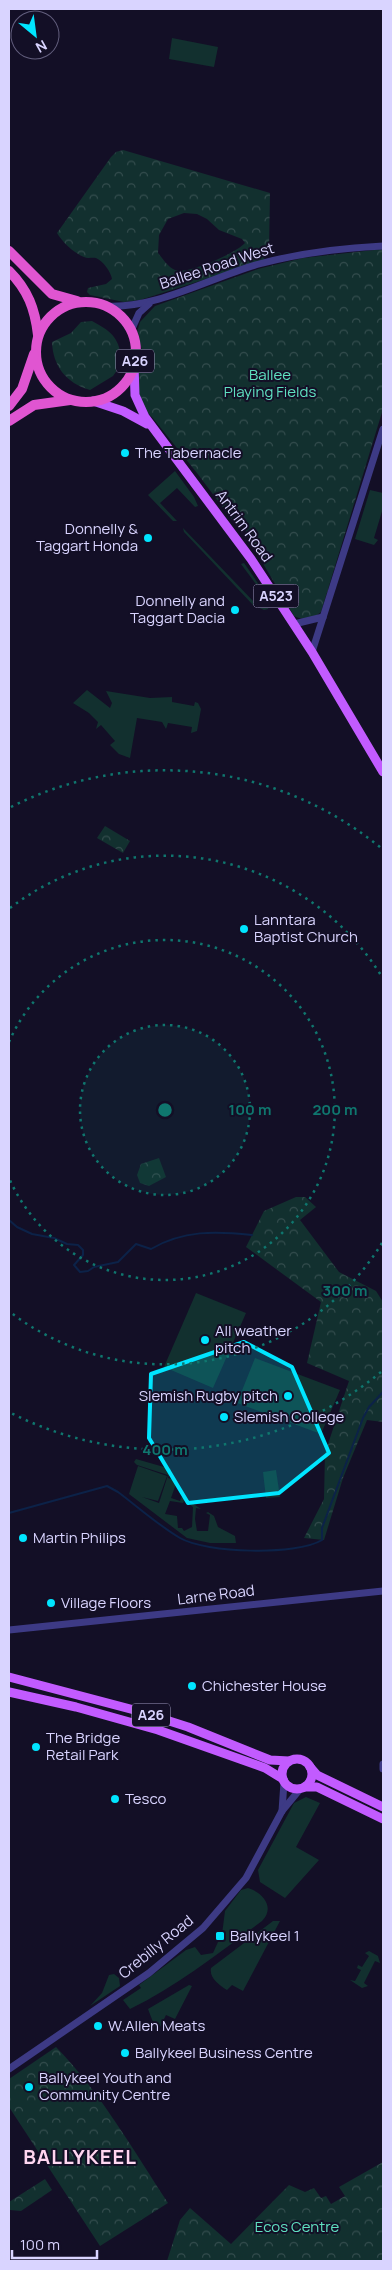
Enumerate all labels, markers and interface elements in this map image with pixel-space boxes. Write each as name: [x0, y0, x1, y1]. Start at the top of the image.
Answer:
north arrow: [10, 10, 60, 60]
text: N: [33, 36, 51, 58]
street label: Ballee Road West: [157, 237, 277, 294]
road number: A26: [116, 350, 154, 372]
park label: Ballee Playing Fields: [224, 364, 316, 402]
place label: The Tabernacle: [135, 442, 242, 463]
marker: The Tabernacle: [119, 447, 131, 459]
street label: Antrim Road: [211, 485, 278, 566]
place label: Donnelly & Taggart Honda: [36, 518, 138, 556]
marker: Donnelly & Taggart Honda: [142, 532, 154, 544]
road number: A523: [254, 584, 298, 608]
place label: Donnelly and Taggart Dacia: [130, 590, 225, 628]
marker: Donnelly and Taggart Dacia: [229, 604, 241, 616]
place label: Lanntara Baptist Church: [254, 909, 358, 947]
marker: Lanntara Baptist Church: [238, 923, 250, 935]
text: 100 m: [229, 1099, 271, 1120]
text: 200 m: [312, 1099, 358, 1120]
centre of rings: [156, 1101, 174, 1119]
text: 300 m: [323, 1280, 367, 1301]
place label: All weather pitch: [215, 1320, 292, 1358]
marker: All weather pitch: [199, 1334, 211, 1346]
place label: Slemish Rugby pitch: [139, 1385, 278, 1406]
marker: Slemish Rugby pitch: [282, 1390, 294, 1402]
place label: Slemish College: [234, 1406, 345, 1427]
marker: Slemish College: [218, 1411, 230, 1423]
text: 400 m: [142, 1439, 188, 1460]
place label: Martin Philips: [33, 1527, 126, 1548]
marker: Martin Philips: [17, 1532, 29, 1544]
street label: Larne Road: [176, 1579, 256, 1610]
place label: Village Floors: [61, 1592, 151, 1613]
marker: Village Floors: [45, 1597, 57, 1609]
place label: Chichester House: [202, 1675, 327, 1696]
marker: Chichester House: [186, 1680, 198, 1692]
road number: A26: [132, 1704, 170, 1726]
place label: The Bridge Retail Park: [46, 1727, 120, 1765]
marker: The Bridge Retail Park: [30, 1741, 42, 1753]
place label: Tesco: [125, 1788, 166, 1809]
marker: Tesco: [109, 1793, 121, 1805]
street label: Crebilly Road: [114, 1910, 198, 1983]
place label: Ballykeel 1: [230, 1925, 300, 1946]
marker: Ballykeel 1: [214, 1930, 226, 1942]
place label: W.Allen Meats: [108, 2015, 205, 2036]
marker: W.Allen Meats: [92, 2020, 104, 2032]
place label: Ballykeel Business Centre: [135, 2042, 313, 2063]
marker: Ballykeel Business Centre: [119, 2047, 131, 2059]
place label: Ballykeel Youth and Community Centre: [39, 2067, 172, 2105]
marker: Ballykeel Youth and Community Centre: [23, 2081, 35, 2093]
district label: BALLYKEEL: [23, 2143, 137, 2170]
park label: Ecos Centre: [255, 2216, 339, 2237]
scale bar: [12, 2228, 98, 2260]
text: 100 m: [20, 2234, 60, 2255]

